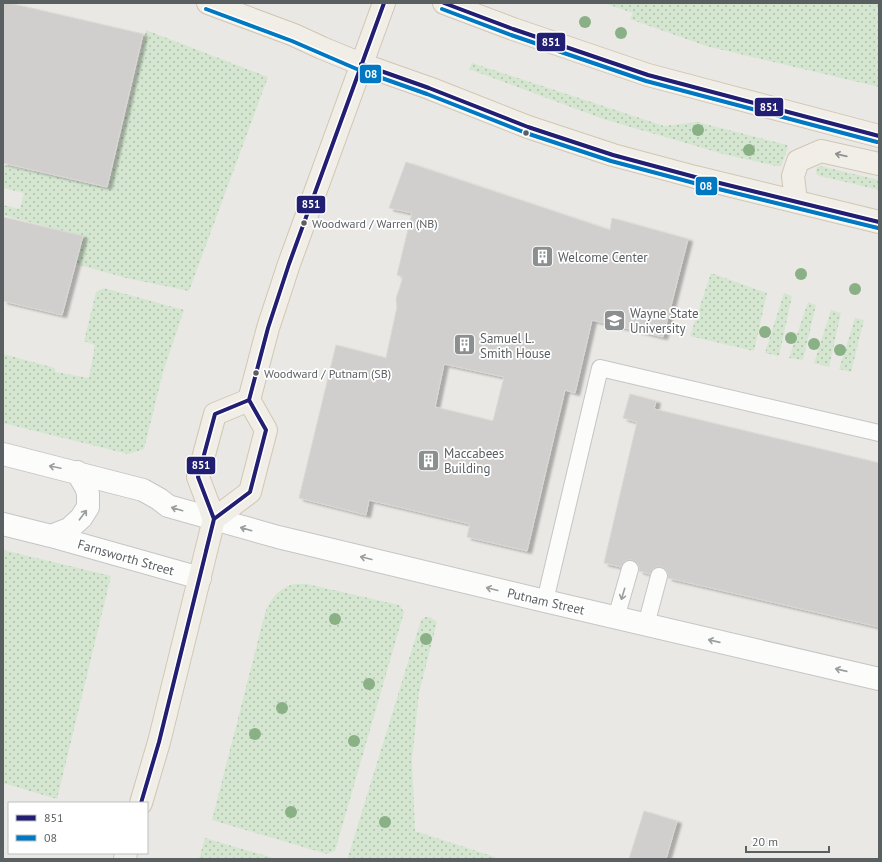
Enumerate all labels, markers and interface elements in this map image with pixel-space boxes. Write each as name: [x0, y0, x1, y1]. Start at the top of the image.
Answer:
line badge: 851: [536, 32, 566, 52]
text: 851: [542, 35, 560, 49]
line badge: 08: [359, 64, 382, 84]
text: 08: [365, 67, 377, 81]
line badge: 851: [754, 97, 784, 117]
text: 851: [760, 100, 778, 114]
unlabelled marker: [521, 128, 531, 138]
one-way arrow: [835, 151, 848, 159]
line badge: 08: [695, 176, 718, 196]
text: 08: [700, 179, 712, 193]
line badge: 851: [296, 195, 326, 214]
text: 851: [302, 197, 320, 211]
place label: Woodward / Warren (NB): [312, 216, 438, 231]
marker: Woodward / Warren (NB): [299, 218, 309, 228]
building icon: Welcome Center: [529, 244, 555, 270]
place label: Welcome Center: [558, 249, 648, 266]
place label: Wayne State University: [630, 305, 699, 337]
school or university icon: Wayne State University: [602, 307, 628, 333]
place label: Samuel L. Smith House: [480, 330, 551, 362]
building icon: Samuel L. Smith House: [452, 332, 478, 358]
place label: Woodward / Putnam (SB): [264, 366, 391, 381]
marker: Woodward / Putnam (SB): [251, 368, 261, 378]
place label: Maccabees Building: [444, 445, 504, 477]
building icon: Maccabees Building: [415, 447, 441, 473]
line badge: 851: [186, 456, 216, 475]
text: 851: [192, 458, 210, 472]
one-way arrow: [49, 463, 62, 471]
one-way arrow: [170, 505, 183, 512]
one-way arrow: [79, 509, 87, 520]
one-way arrow: [240, 525, 253, 532]
street label: Farnsworth Street: [76, 536, 177, 580]
one-way arrow: [360, 554, 373, 561]
one-way arrow: [486, 584, 499, 592]
street label: Putnam Street: [505, 584, 587, 619]
one-way arrow: [619, 587, 626, 600]
one-way arrow: [708, 636, 721, 644]
one-way arrow: [835, 666, 848, 673]
legend: [8, 802, 148, 854]
text: 851: [44, 810, 64, 825]
scale bar: [746, 828, 829, 854]
text: 08: [44, 830, 57, 845]
text: 20 m: [752, 834, 778, 849]

